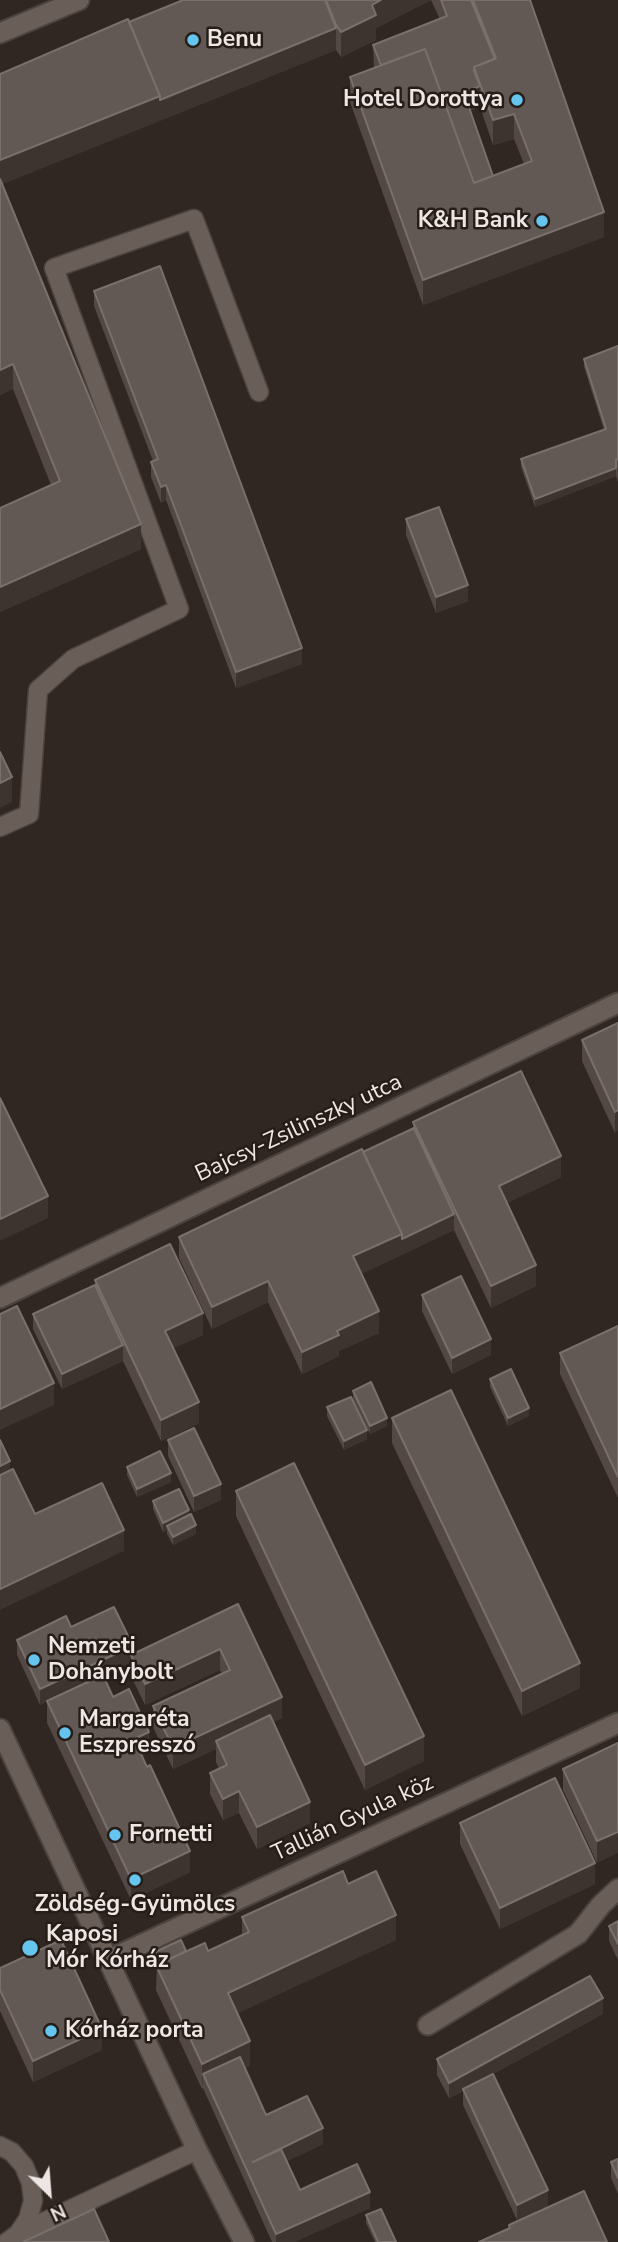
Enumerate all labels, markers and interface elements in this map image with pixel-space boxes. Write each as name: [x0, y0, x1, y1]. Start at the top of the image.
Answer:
place label: Benu: [207, 26, 262, 54]
marker: Benu: [185, 32, 201, 48]
place label: Hotel Dorottya: [343, 86, 503, 114]
marker: Hotel Dorottya: [509, 92, 525, 108]
place label: K&H Bank: [418, 207, 528, 235]
marker: K&H Bank: [534, 213, 550, 229]
street label: Bajcsy-Zsilinszky utca: [191, 1069, 407, 1189]
place label: Nemzeti Dohánybolt: [48, 1633, 173, 1687]
marker: Nemzeti Dohánybolt: [26, 1652, 42, 1668]
place label: Margaréta Eszpresszó: [79, 1706, 196, 1760]
marker: Margaréta Eszpresszó: [57, 1725, 73, 1741]
street label: Tallián Gyula köz: [268, 1769, 438, 1869]
place label: Fornetti: [129, 1821, 213, 1849]
marker: Fornetti: [107, 1827, 123, 1843]
marker: Zöldség-Gyümölcs: [127, 1872, 143, 1888]
place label: Zöldség-Gyümölcs: [35, 1891, 235, 1919]
place label: Kaposi Mór Kórház: [46, 1921, 169, 1975]
marker: Kaposi Mór Kórház: [20, 1938, 40, 1958]
place label: Kórház porta: [65, 2017, 204, 2045]
marker: Kórház porta: [43, 2023, 59, 2039]
north arrow: [14, 2158, 84, 2228]
text: N: [46, 2197, 70, 2227]

